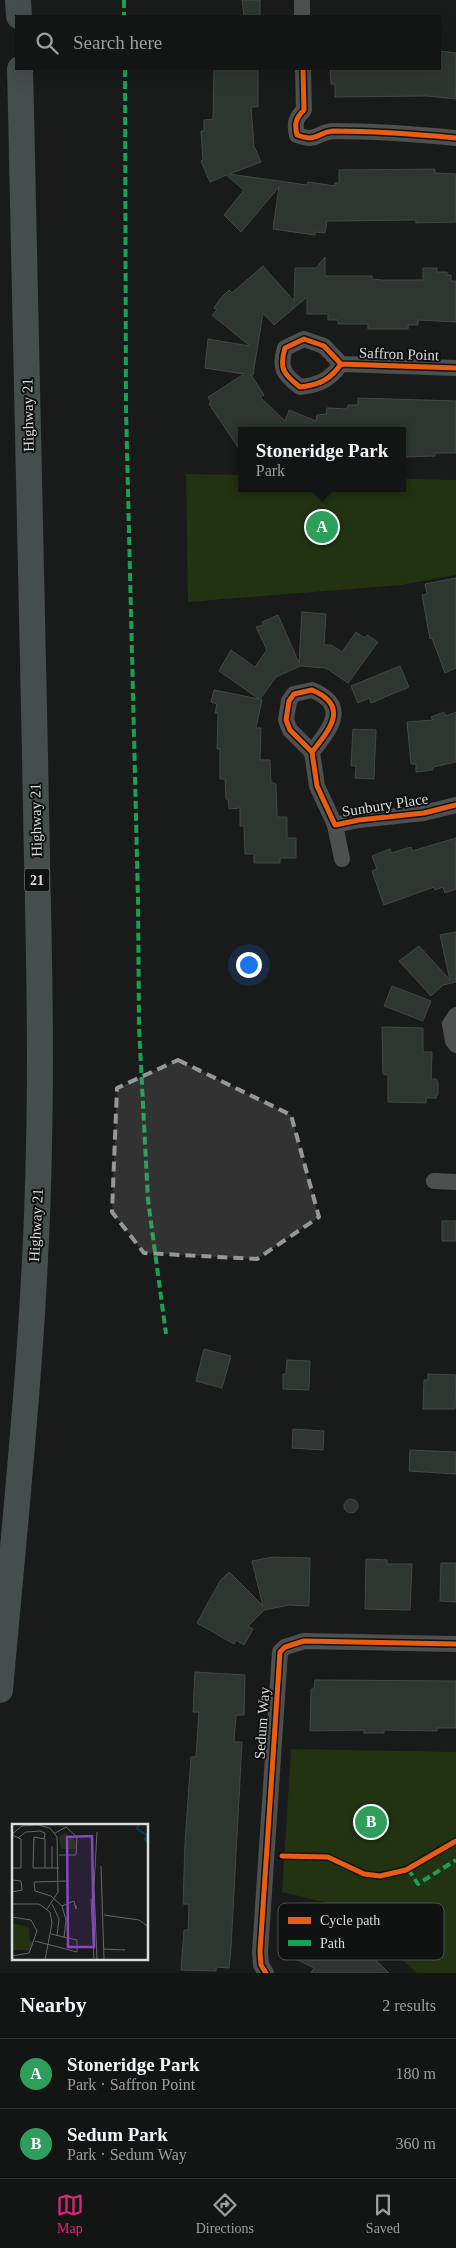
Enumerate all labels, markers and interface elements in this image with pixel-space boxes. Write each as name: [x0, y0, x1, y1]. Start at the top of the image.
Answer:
search box: [15, 15, 441, 70]
icon: search: [33, 29, 61, 57]
text: Search here: [73, 32, 162, 53]
street label: Saffron Point: [359, 345, 440, 363]
street label: Highway 21: [19, 378, 37, 452]
popup: [238, 427, 406, 492]
text: Stoneridge Park: [256, 440, 388, 461]
text: Park: [256, 462, 285, 479]
pin: A: [306, 508, 338, 546]
street label: Highway 21: [27, 783, 45, 857]
street label: Sunbury Place: [341, 790, 430, 820]
road number: 21: [24, 868, 50, 892]
your location: [236, 952, 262, 978]
street label: Highway 21: [26, 1188, 46, 1262]
street label: Sedum Way: [251, 1686, 273, 1760]
pin: B: [355, 1803, 387, 1841]
inset map: [12, 1824, 149, 1960]
legend: [278, 1903, 444, 1960]
text: Cycle path: [320, 1913, 380, 1928]
text: Path: [320, 1936, 345, 1951]
text: Nearby: [20, 1993, 87, 2017]
text: 2 results: [382, 1997, 436, 2014]
text: Stoneridge Park: [67, 2054, 199, 2075]
text: A: [30, 2065, 42, 2082]
text: 180 m: [396, 2065, 436, 2082]
text: Park · Saffron Point: [67, 2076, 195, 2093]
text: Sedum Park: [67, 2124, 168, 2145]
text: B: [31, 2135, 41, 2152]
text: 360 m: [396, 2135, 436, 2152]
text: Park · Sedum Way: [67, 2146, 187, 2163]
tab: Map: [56, 2191, 84, 2237]
tab: Directions: [196, 2191, 254, 2237]
tab: Saved: [366, 2191, 400, 2237]

